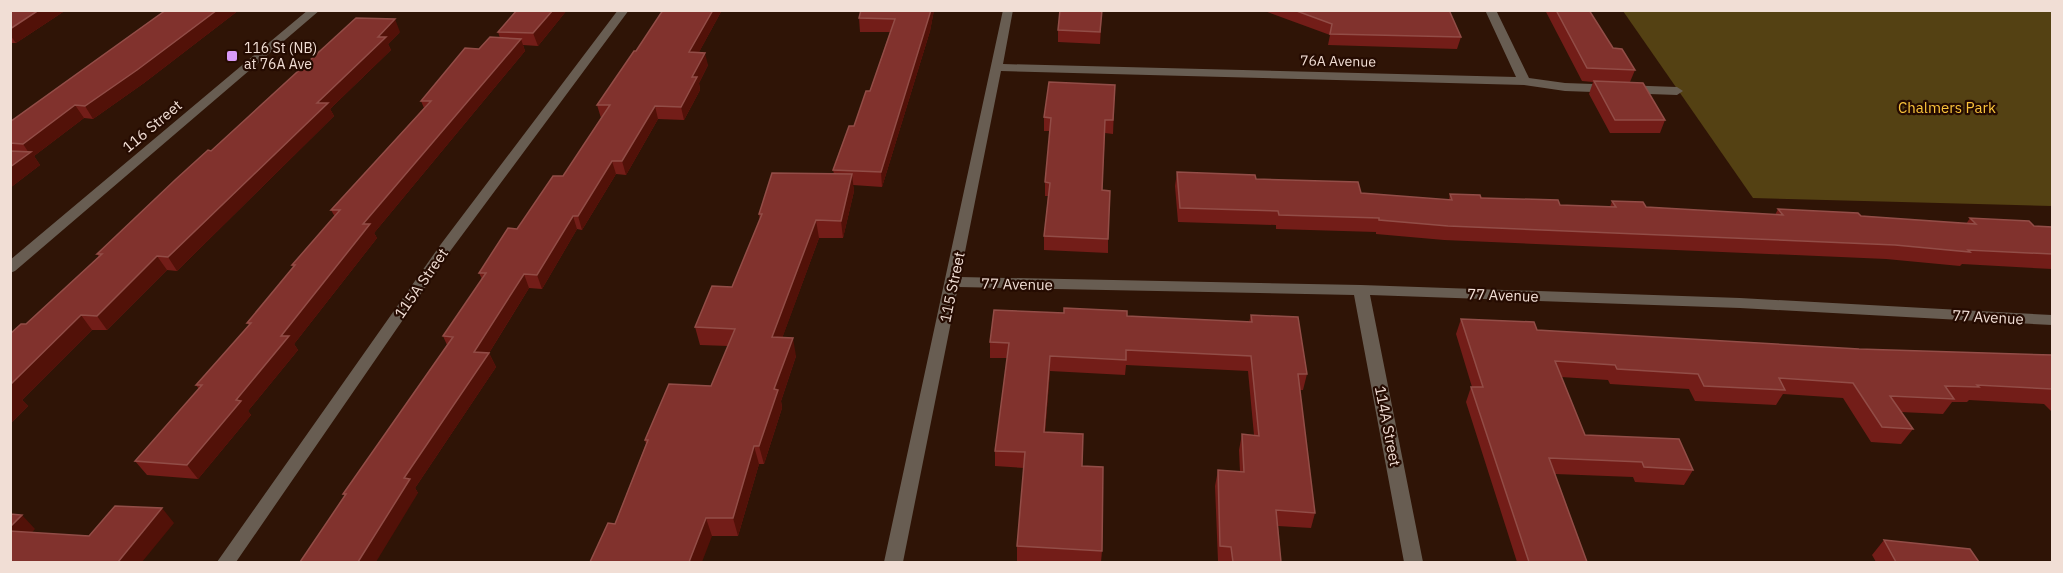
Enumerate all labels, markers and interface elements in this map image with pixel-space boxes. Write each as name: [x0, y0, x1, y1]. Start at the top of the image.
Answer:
place label: 116 St (NB) at 76A Ave: [244, 39, 317, 73]
marker: 116 St (NB) at 76A Ave: [225, 49, 239, 63]
street label: 76A Avenue: [1300, 51, 1376, 71]
street label: 116 Street: [118, 96, 186, 156]
park label: Chalmers Park: [1898, 98, 1996, 117]
street label: 115A Street: [390, 244, 452, 322]
street label: 115 Street: [935, 250, 969, 324]
street label: 77 Avenue: [981, 274, 1053, 294]
street label: 77 Avenue: [1467, 284, 1539, 306]
street label: 77 Avenue: [1952, 306, 2024, 328]
street label: 114A Street: [1371, 384, 1405, 468]

